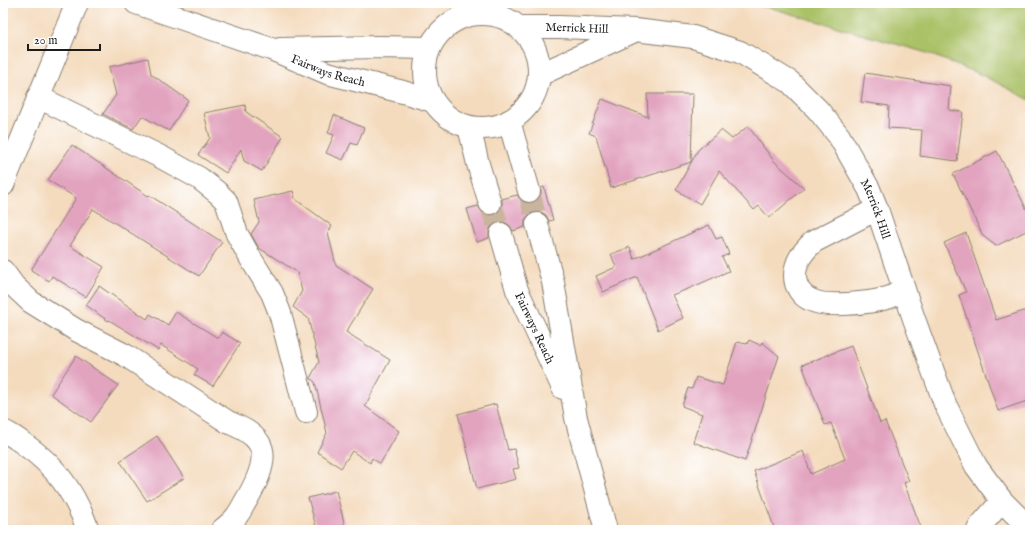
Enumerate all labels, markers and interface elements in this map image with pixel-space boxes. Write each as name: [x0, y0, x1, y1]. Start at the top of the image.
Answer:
street label: Merrick Hill: [545, 19, 609, 36]
scale bar: [28, 26, 100, 52]
text: 20 m: [34, 33, 57, 48]
street label: Fairways Reach: [289, 51, 367, 90]
street label: Merrick Hill: [857, 176, 894, 241]
street label: Fairways Reach: [512, 290, 558, 367]

